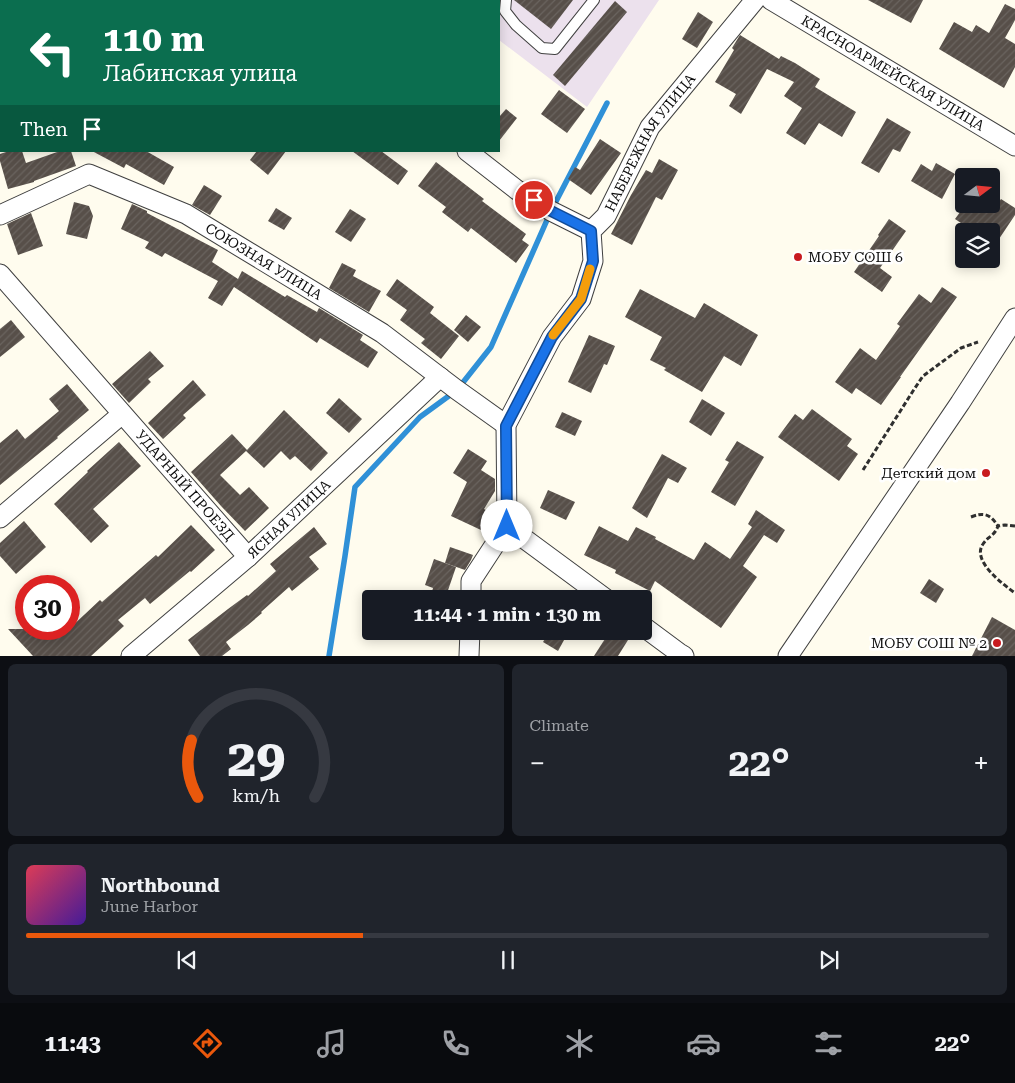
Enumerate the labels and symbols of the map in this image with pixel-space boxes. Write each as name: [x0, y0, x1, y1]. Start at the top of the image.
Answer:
street label: КРАСНОАРМЕЙСКАЯ УЛИЦА: [798, 12, 987, 134]
street label: НАБЕРЕЖНАЯ УЛИЦА: [602, 70, 699, 214]
north arrow: [955, 168, 1000, 212]
pin: [513, 179, 555, 221]
street label: СОЮЗНАЯ УЛИЦА: [203, 220, 325, 303]
place label: МОБУ СОШ 6: [808, 249, 903, 265]
marker: МОБУ СОШ 6: [792, 251, 804, 263]
street label: УДАРНЫЙ ПРОЕЗД: [133, 427, 238, 544]
place label: Детский дом: [882, 465, 976, 481]
marker: Детский дом: [980, 467, 992, 479]
street label: ЯСНАЯ УЛИЦА: [244, 476, 334, 562]
position arrow: [480, 499, 532, 551]
speed limit sign: 30: [15, 575, 80, 640]
place label: МОБУ СОШ № 2: [871, 635, 987, 651]
marker: МОБУ СОШ № 2: [991, 637, 1003, 649]

